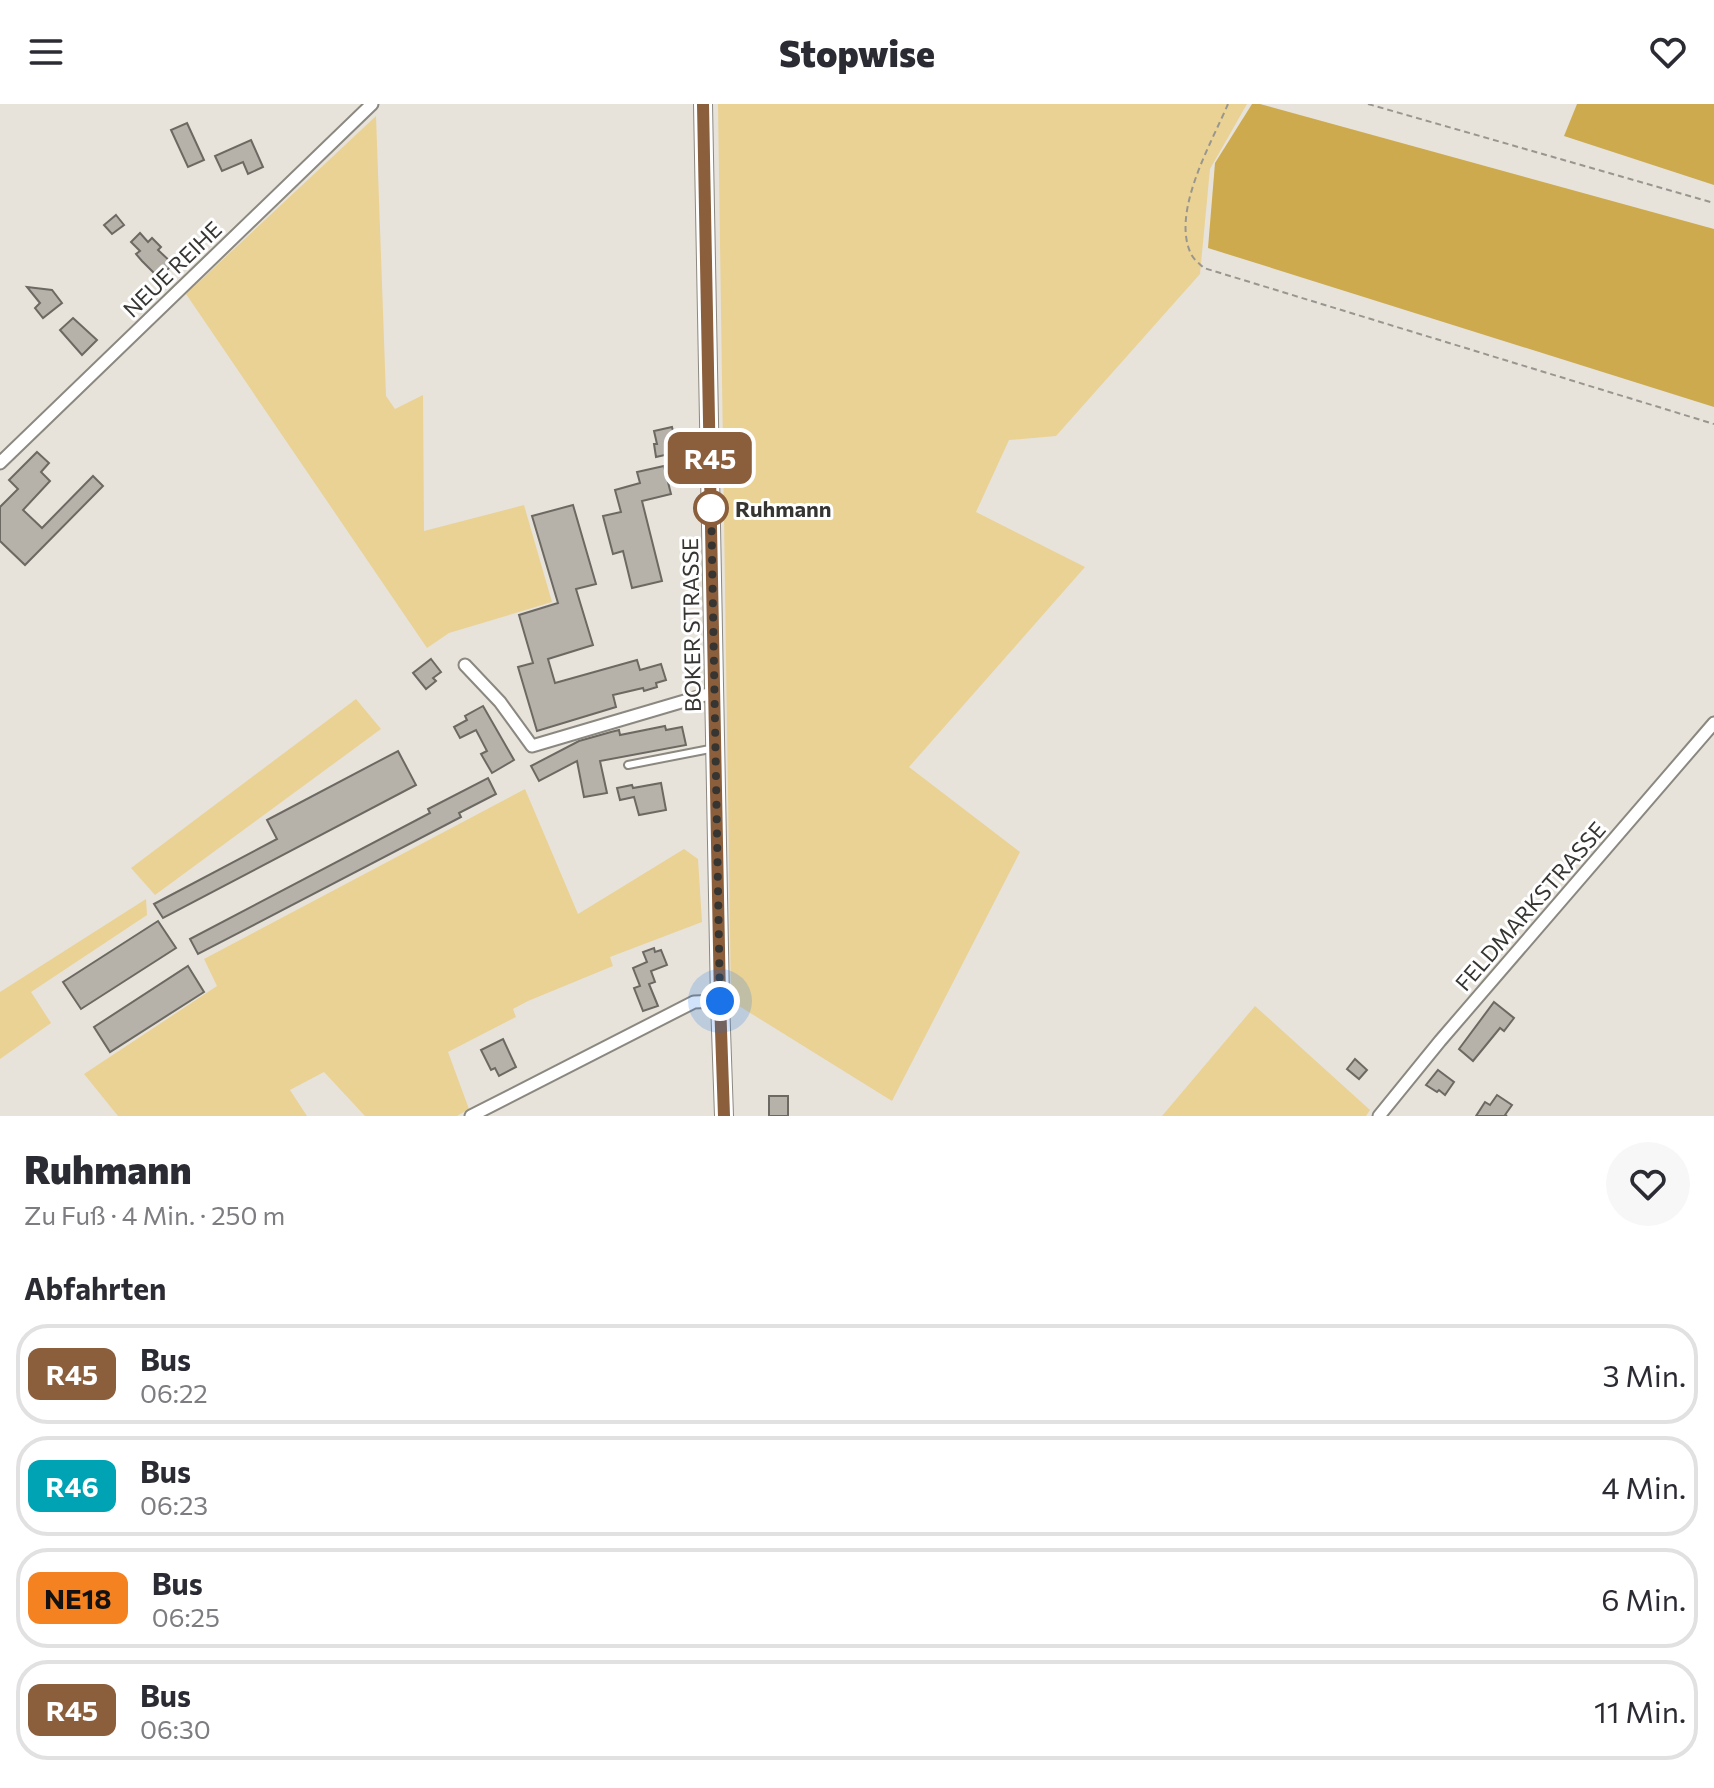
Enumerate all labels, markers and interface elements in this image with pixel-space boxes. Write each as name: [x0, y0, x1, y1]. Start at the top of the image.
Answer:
icon: menu: [24, 30, 68, 74]
text: Stopwise: [779, 30, 935, 74]
icon: heart: [1646, 30, 1690, 74]
street label: NEUE REIHE: [117, 215, 227, 323]
line badge: R45: [664, 432, 756, 484]
text: R45: [684, 441, 736, 475]
marker: Ruhmann: [694, 491, 728, 525]
place label: Ruhmann: [735, 495, 831, 522]
street label: BOKER STRASSE: [676, 538, 706, 712]
street label: FELDMARKSTRASSE: [1449, 816, 1611, 996]
your location: [700, 981, 740, 1021]
button: heart: [1606, 1142, 1690, 1226]
text: Ruhmann: [24, 1145, 191, 1192]
text: Zu Fuß · 4 Min. · 250 m: [24, 1199, 285, 1230]
text: Abfahrten: [24, 1269, 166, 1306]
text: Bus: [140, 1340, 191, 1377]
text: 3 Min.: [1602, 1356, 1686, 1393]
text: R45: [46, 1357, 98, 1391]
text: 06:22: [140, 1377, 208, 1408]
text: Bus: [140, 1452, 191, 1489]
text: 4 Min.: [1602, 1468, 1686, 1505]
text: R46: [45, 1469, 99, 1503]
text: 06:23: [140, 1489, 208, 1520]
text: Bus: [152, 1564, 203, 1601]
text: 6 Min.: [1601, 1580, 1686, 1617]
text: NE18: [44, 1581, 112, 1615]
text: 06:25: [152, 1601, 220, 1632]
text: Bus: [140, 1676, 191, 1713]
text: 11 Min.: [1594, 1692, 1686, 1729]
text: R45: [46, 1693, 98, 1727]
text: 06:30: [140, 1713, 211, 1744]

